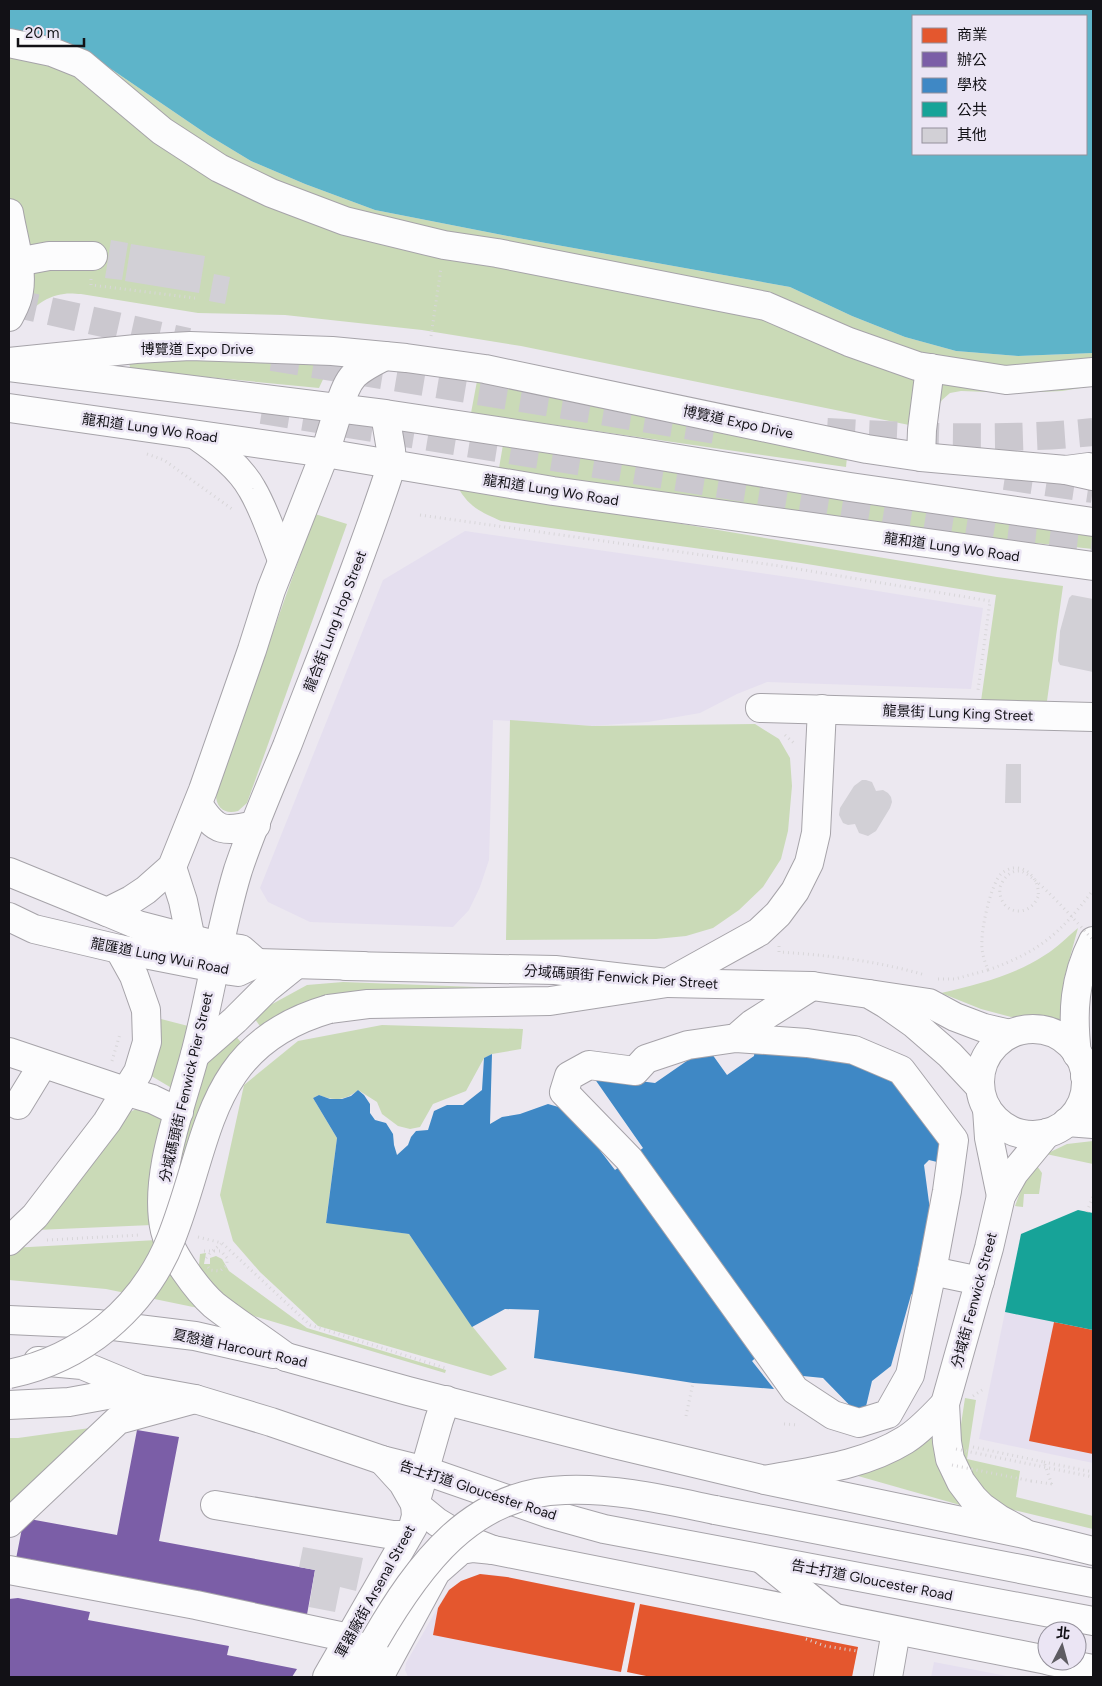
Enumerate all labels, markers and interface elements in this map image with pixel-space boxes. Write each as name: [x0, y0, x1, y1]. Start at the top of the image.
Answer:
scale bar: [18, 15, 84, 47]
legend: [912, 15, 1087, 155]
text: 20 m: [25, 24, 59, 42]
text: 商業: [957, 26, 987, 44]
text: 辦公: [957, 51, 987, 69]
text: 學校: [957, 76, 987, 94]
text: 公共: [957, 101, 987, 119]
text: 其他: [957, 126, 987, 144]
street label: 博覽道 Expo Drive: [141, 341, 254, 358]
street label: 博覽道 Expo Drive: [681, 402, 795, 443]
street label: 龍和道 Lung Wo Road: [81, 411, 219, 446]
street label: 龍和道 Lung Wo Road: [482, 471, 620, 510]
street label: 龍和道 Lung Wo Road: [883, 530, 1021, 565]
street label: 龍合街 Lung Hop Street: [301, 548, 370, 694]
street label: 龍景街 Lung King Street: [882, 702, 1033, 725]
street label: 龍匯道 Lung Wui Road: [89, 935, 230, 978]
street label: 分域碼頭街 Fenwick Pier Street: [523, 962, 719, 993]
street label: 分域碼頭街 Fenwick Pier Street: [156, 990, 217, 1184]
street label: 分域街 Fenwick Street: [948, 1231, 1001, 1370]
street label: 夏慤道 Harcourt Road: [171, 1326, 309, 1371]
street label: 告士打道 Gloucester Road: [397, 1457, 559, 1524]
street label: 軍器廠街 Arsenal Street: [332, 1522, 419, 1660]
street label: 告士打道 Gloucester Road: [790, 1556, 954, 1604]
north arrow: [1037, 1621, 1087, 1671]
text: 北: [1055, 1624, 1071, 1643]

